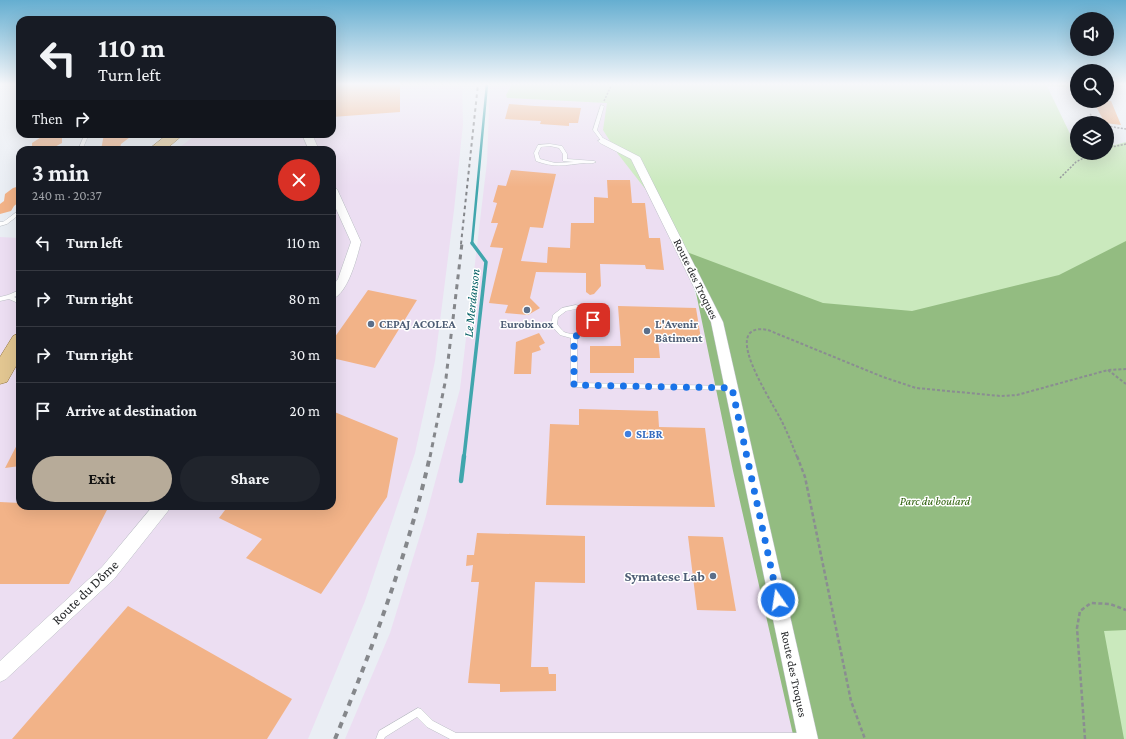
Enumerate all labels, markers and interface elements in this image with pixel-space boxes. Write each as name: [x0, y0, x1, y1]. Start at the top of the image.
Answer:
map controls: [1070, 12, 1114, 160]
button: sound: [1070, 12, 1114, 56]
icon: left: [32, 32, 84, 84]
text: 110 m: [98, 32, 165, 63]
button: search: [1070, 64, 1114, 108]
text: Turn left: [98, 65, 161, 85]
icon: right: [71, 108, 93, 130]
text: Then: [32, 111, 63, 127]
button: layers: [1070, 116, 1114, 160]
text: 3 min: [32, 159, 89, 186]
button: close: [278, 159, 320, 201]
text: 240 m · 20:37: [32, 188, 102, 203]
icon: left: [32, 232, 54, 254]
text: Turn left: [66, 235, 122, 251]
text: 110 m: [287, 235, 320, 251]
street label: Route des Troques: [670, 236, 722, 322]
water label: Le Merdanson: [460, 268, 483, 338]
icon: right: [32, 288, 54, 310]
text: Turn right: [66, 291, 133, 307]
text: 80 m: [289, 291, 320, 307]
pin: [576, 303, 610, 337]
marker: Eurobinox: [522, 305, 532, 315]
icon: arrive: [582, 309, 604, 331]
place label: CEPAJ ACOLEA: [379, 317, 456, 331]
place label: Eurobinox: [500, 317, 555, 331]
place label: L'Avenir Bâtiment: [655, 317, 703, 345]
marker: CEPAJ ACOLEA: [366, 319, 376, 329]
marker: L'Avenir Bâtiment: [642, 326, 652, 336]
icon: right: [32, 344, 54, 366]
text: Turn right: [66, 347, 133, 363]
text: 30 m: [290, 347, 320, 363]
icon: arrive: [32, 400, 54, 422]
text: Arrive at destination: [66, 403, 197, 419]
text: 20 m: [290, 403, 320, 419]
place label: SLBR: [636, 427, 664, 441]
marker: SLBR: [623, 429, 633, 439]
button: Exit: [32, 456, 172, 502]
button: Share: [180, 456, 320, 502]
park label: Parc du boulard: [900, 494, 971, 508]
street label: Route du Dôme: [48, 556, 122, 628]
place label: Symatese Lab: [624, 568, 705, 584]
marker: Symatese Lab: [708, 571, 718, 581]
position arrow: [757, 579, 799, 621]
street label: Route des Troques: [778, 630, 810, 719]

